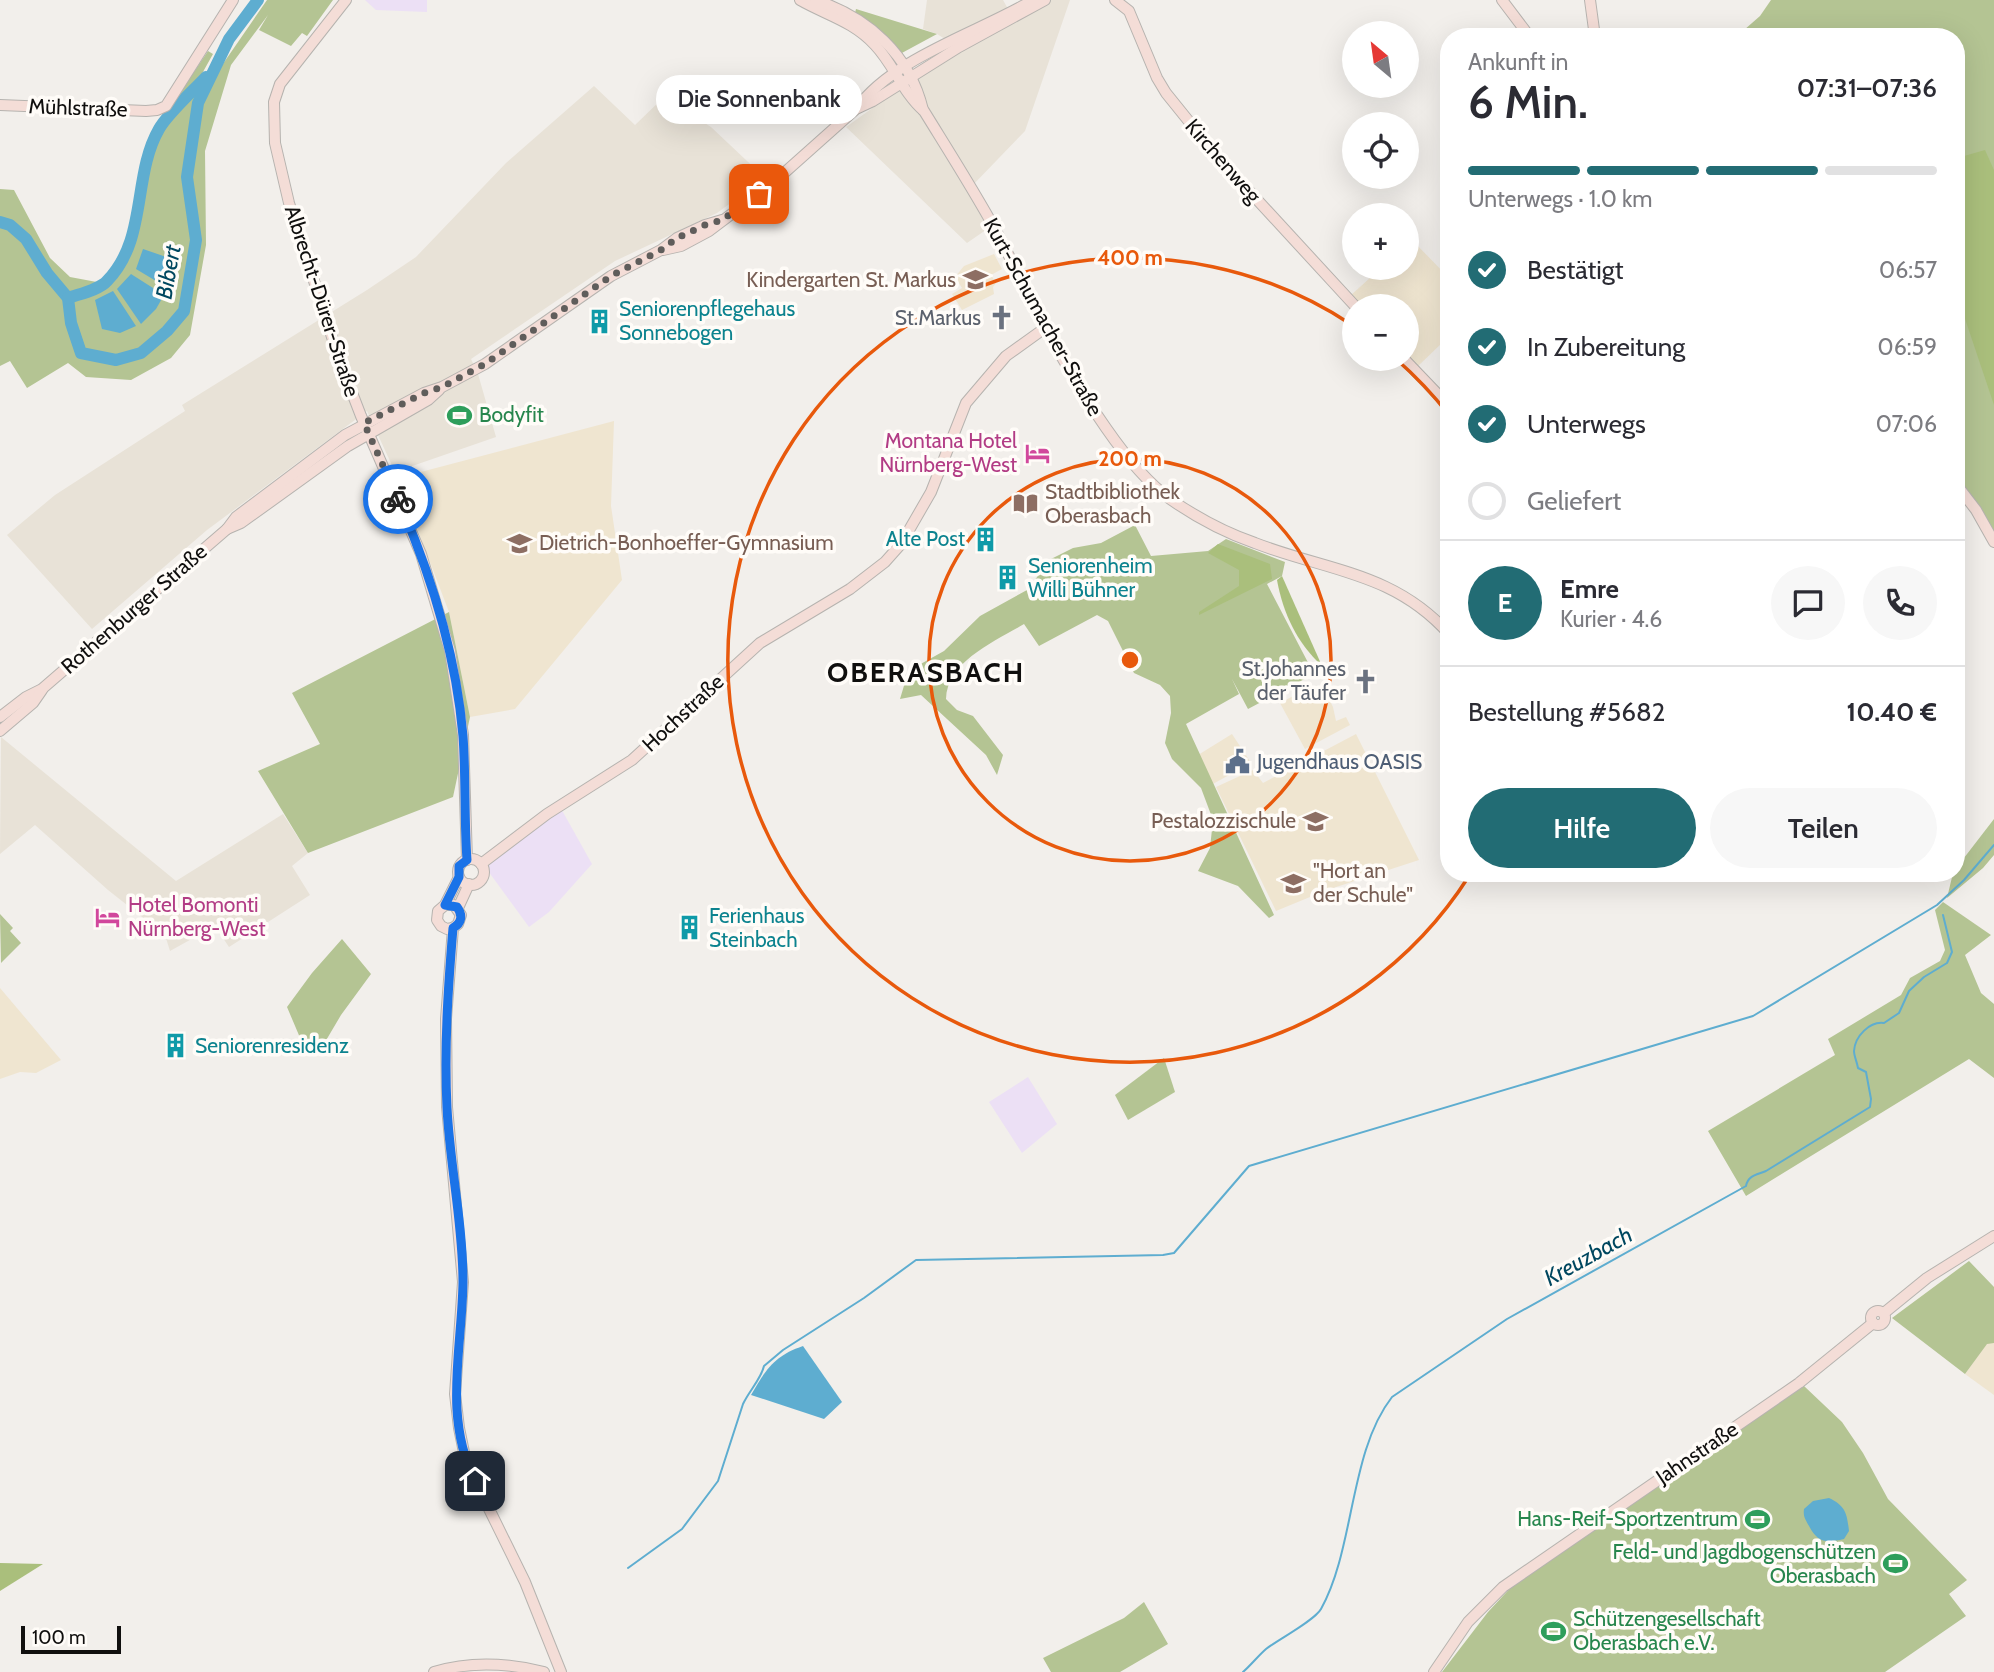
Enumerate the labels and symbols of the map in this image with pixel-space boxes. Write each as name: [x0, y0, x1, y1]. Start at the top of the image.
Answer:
north arrow: [1342, 21, 1419, 98]
callout: Die Sonnenbank: [656, 75, 862, 124]
street label: Mühlstraße: [28, 93, 128, 122]
street label: Kirchenweg: [1180, 114, 1267, 208]
pin: [729, 164, 789, 224]
street label: Albrecht-Dürer-Straße: [280, 202, 365, 400]
street label: Kurt-Schumacher-Straße: [979, 214, 1108, 420]
water label: Bibert: [149, 242, 187, 301]
text: 400 m: [1097, 245, 1163, 270]
school or university icon: Kindergarten St. Markus: [962, 266, 990, 294]
place label: Kindergarten St. Markus: [746, 267, 956, 292]
place label: Seniorenpflegehaus Sonnebogen: [619, 296, 795, 345]
church icon: St.Markus: [987, 304, 1015, 332]
place label: St.Markus: [895, 305, 981, 330]
building icon: Seniorenpflegehaus Sonnebogen: [585, 307, 613, 335]
sports icon: Bodyfit: [445, 401, 473, 429]
place label: Bodyfit: [479, 402, 544, 427]
place label: Montana Hotel Nürnberg-West: [879, 428, 1017, 477]
hotel icon: Montana Hotel Nürnberg-West: [1023, 439, 1051, 467]
text: 200 m: [1098, 446, 1162, 471]
courier: [363, 464, 433, 534]
place label: Stadtbibliothek Oberasbach: [1045, 479, 1181, 528]
library icon: Stadtbibliothek Oberasbach: [1011, 490, 1039, 518]
building icon: Alte Post: [971, 525, 999, 553]
place label: Alte Post: [886, 526, 965, 551]
school or university icon: Dietrich-Bonhoeffer-Gymnasium: [505, 529, 533, 557]
place label: Dietrich-Bonhoeffer-Gymnasium: [539, 530, 834, 555]
street label: Rothenburger Straße: [56, 538, 212, 679]
place label: Seniorenheim Willi Bühner: [1028, 553, 1153, 602]
building icon: Seniorenheim Willi Bühner: [994, 564, 1022, 592]
centre of rings: [1118, 648, 1142, 672]
district label: OBERASBACH: [827, 655, 1025, 689]
place label: St.Johannes der Täufer: [1242, 656, 1346, 705]
church icon: St.Johannes der Täufer: [1352, 667, 1380, 695]
street label: Hochstraße: [637, 669, 729, 757]
public building icon: Jugendhaus OASIS: [1223, 748, 1251, 776]
place label: Jugendhaus OASIS: [1256, 749, 1422, 774]
school or university icon: Pestalozzischule: [1302, 807, 1330, 835]
place label: Pestalozzischule: [1151, 808, 1296, 833]
place label: "Hort an der Schule": [1313, 858, 1413, 907]
school or university icon: "Hort an der Schule": [1279, 869, 1307, 897]
place label: Hotel Bomonti Nürnberg-West: [128, 892, 266, 941]
hotel icon: Hotel Bomonti Nürnberg-West: [94, 903, 122, 931]
place label: Ferienhaus Steinbach: [709, 903, 805, 952]
building icon: Ferienhaus Steinbach: [675, 914, 703, 942]
building icon: Seniorenresidenz: [161, 1032, 189, 1060]
place label: Seniorenresidenz: [195, 1033, 349, 1058]
water label: Kreuzbach: [1539, 1220, 1637, 1292]
street label: Jahnstraße: [1650, 1416, 1743, 1490]
pin: [445, 1451, 505, 1511]
sports icon: Hans-Reif-Sportzentrum: [1744, 1505, 1772, 1533]
place label: Hans-Reif-Sportzentrum: [1517, 1506, 1738, 1531]
place label: Feld- und Jagdbogenschützen Oberasbach: [1613, 1539, 1876, 1588]
sports icon: Feld- und Jagdbogenschützen Oberasbach: [1882, 1550, 1910, 1578]
place label: Schützengesellschaft Oberasbach e.V.: [1573, 1606, 1761, 1655]
sports icon: Schützengesellschaft Oberasbach e.V.: [1539, 1617, 1567, 1645]
scale bar: [21, 1623, 121, 1655]

